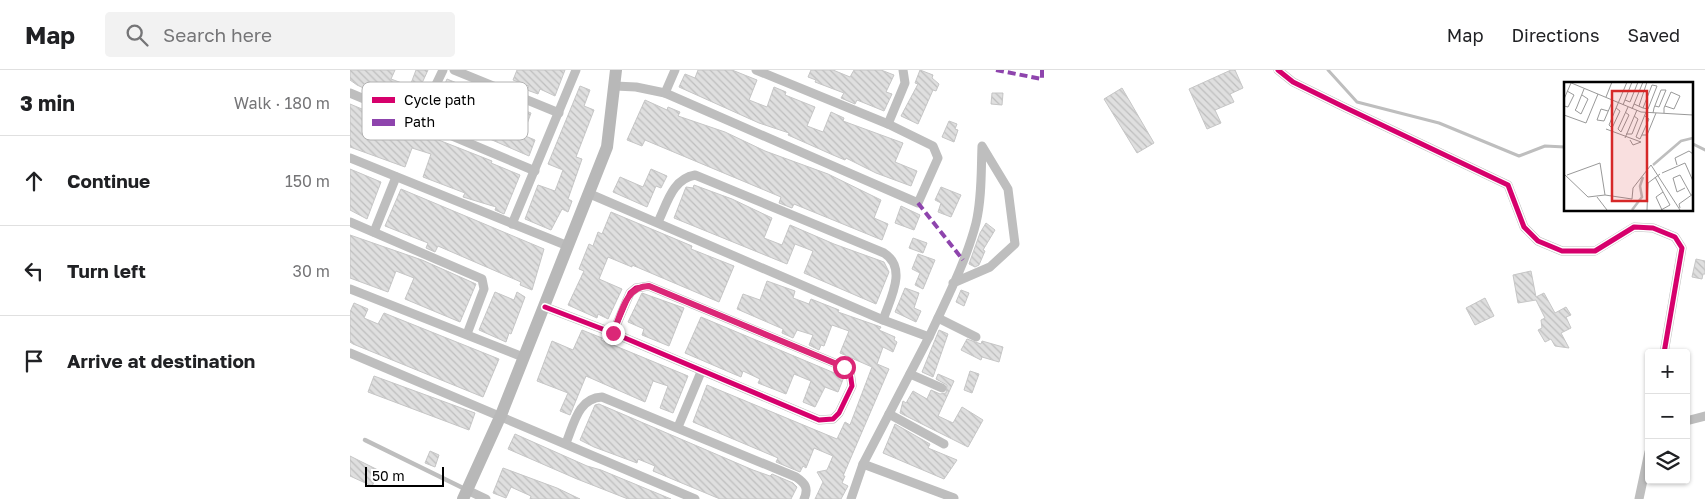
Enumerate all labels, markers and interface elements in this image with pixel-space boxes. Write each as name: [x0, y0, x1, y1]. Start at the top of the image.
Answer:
search box: [105, 12, 455, 57]
text: Map: [25, 20, 75, 49]
icon: search: [123, 21, 151, 49]
text: Search here: [163, 23, 272, 46]
text: Map: [1447, 24, 1483, 46]
text: Directions: [1511, 24, 1599, 46]
text: Saved: [1627, 24, 1680, 46]
legend: [362, 82, 528, 140]
inset map: [1564, 82, 1692, 211]
text: 3 min: [20, 90, 75, 116]
text: Cycle path: [404, 91, 475, 108]
text: Walk · 180 m: [234, 93, 330, 113]
text: Path: [404, 113, 435, 130]
icon: ahead: [20, 167, 48, 195]
text: Continue: [67, 169, 150, 192]
text: 150 m: [285, 171, 330, 191]
icon: left: [20, 257, 48, 285]
text: Turn left: [67, 259, 146, 282]
text: 30 m: [293, 261, 330, 281]
route end: [602, 322, 625, 345]
icon: arrive: [20, 347, 48, 375]
text: Arrive at destination: [67, 349, 255, 372]
map controls: [1645, 349, 1690, 484]
button: +: [1645, 349, 1690, 394]
route start: [833, 356, 856, 379]
button: −: [1645, 394, 1690, 439]
button: layers: [1645, 439, 1690, 484]
scale bar: [365, 464, 444, 487]
text: 50 m: [372, 467, 405, 484]

